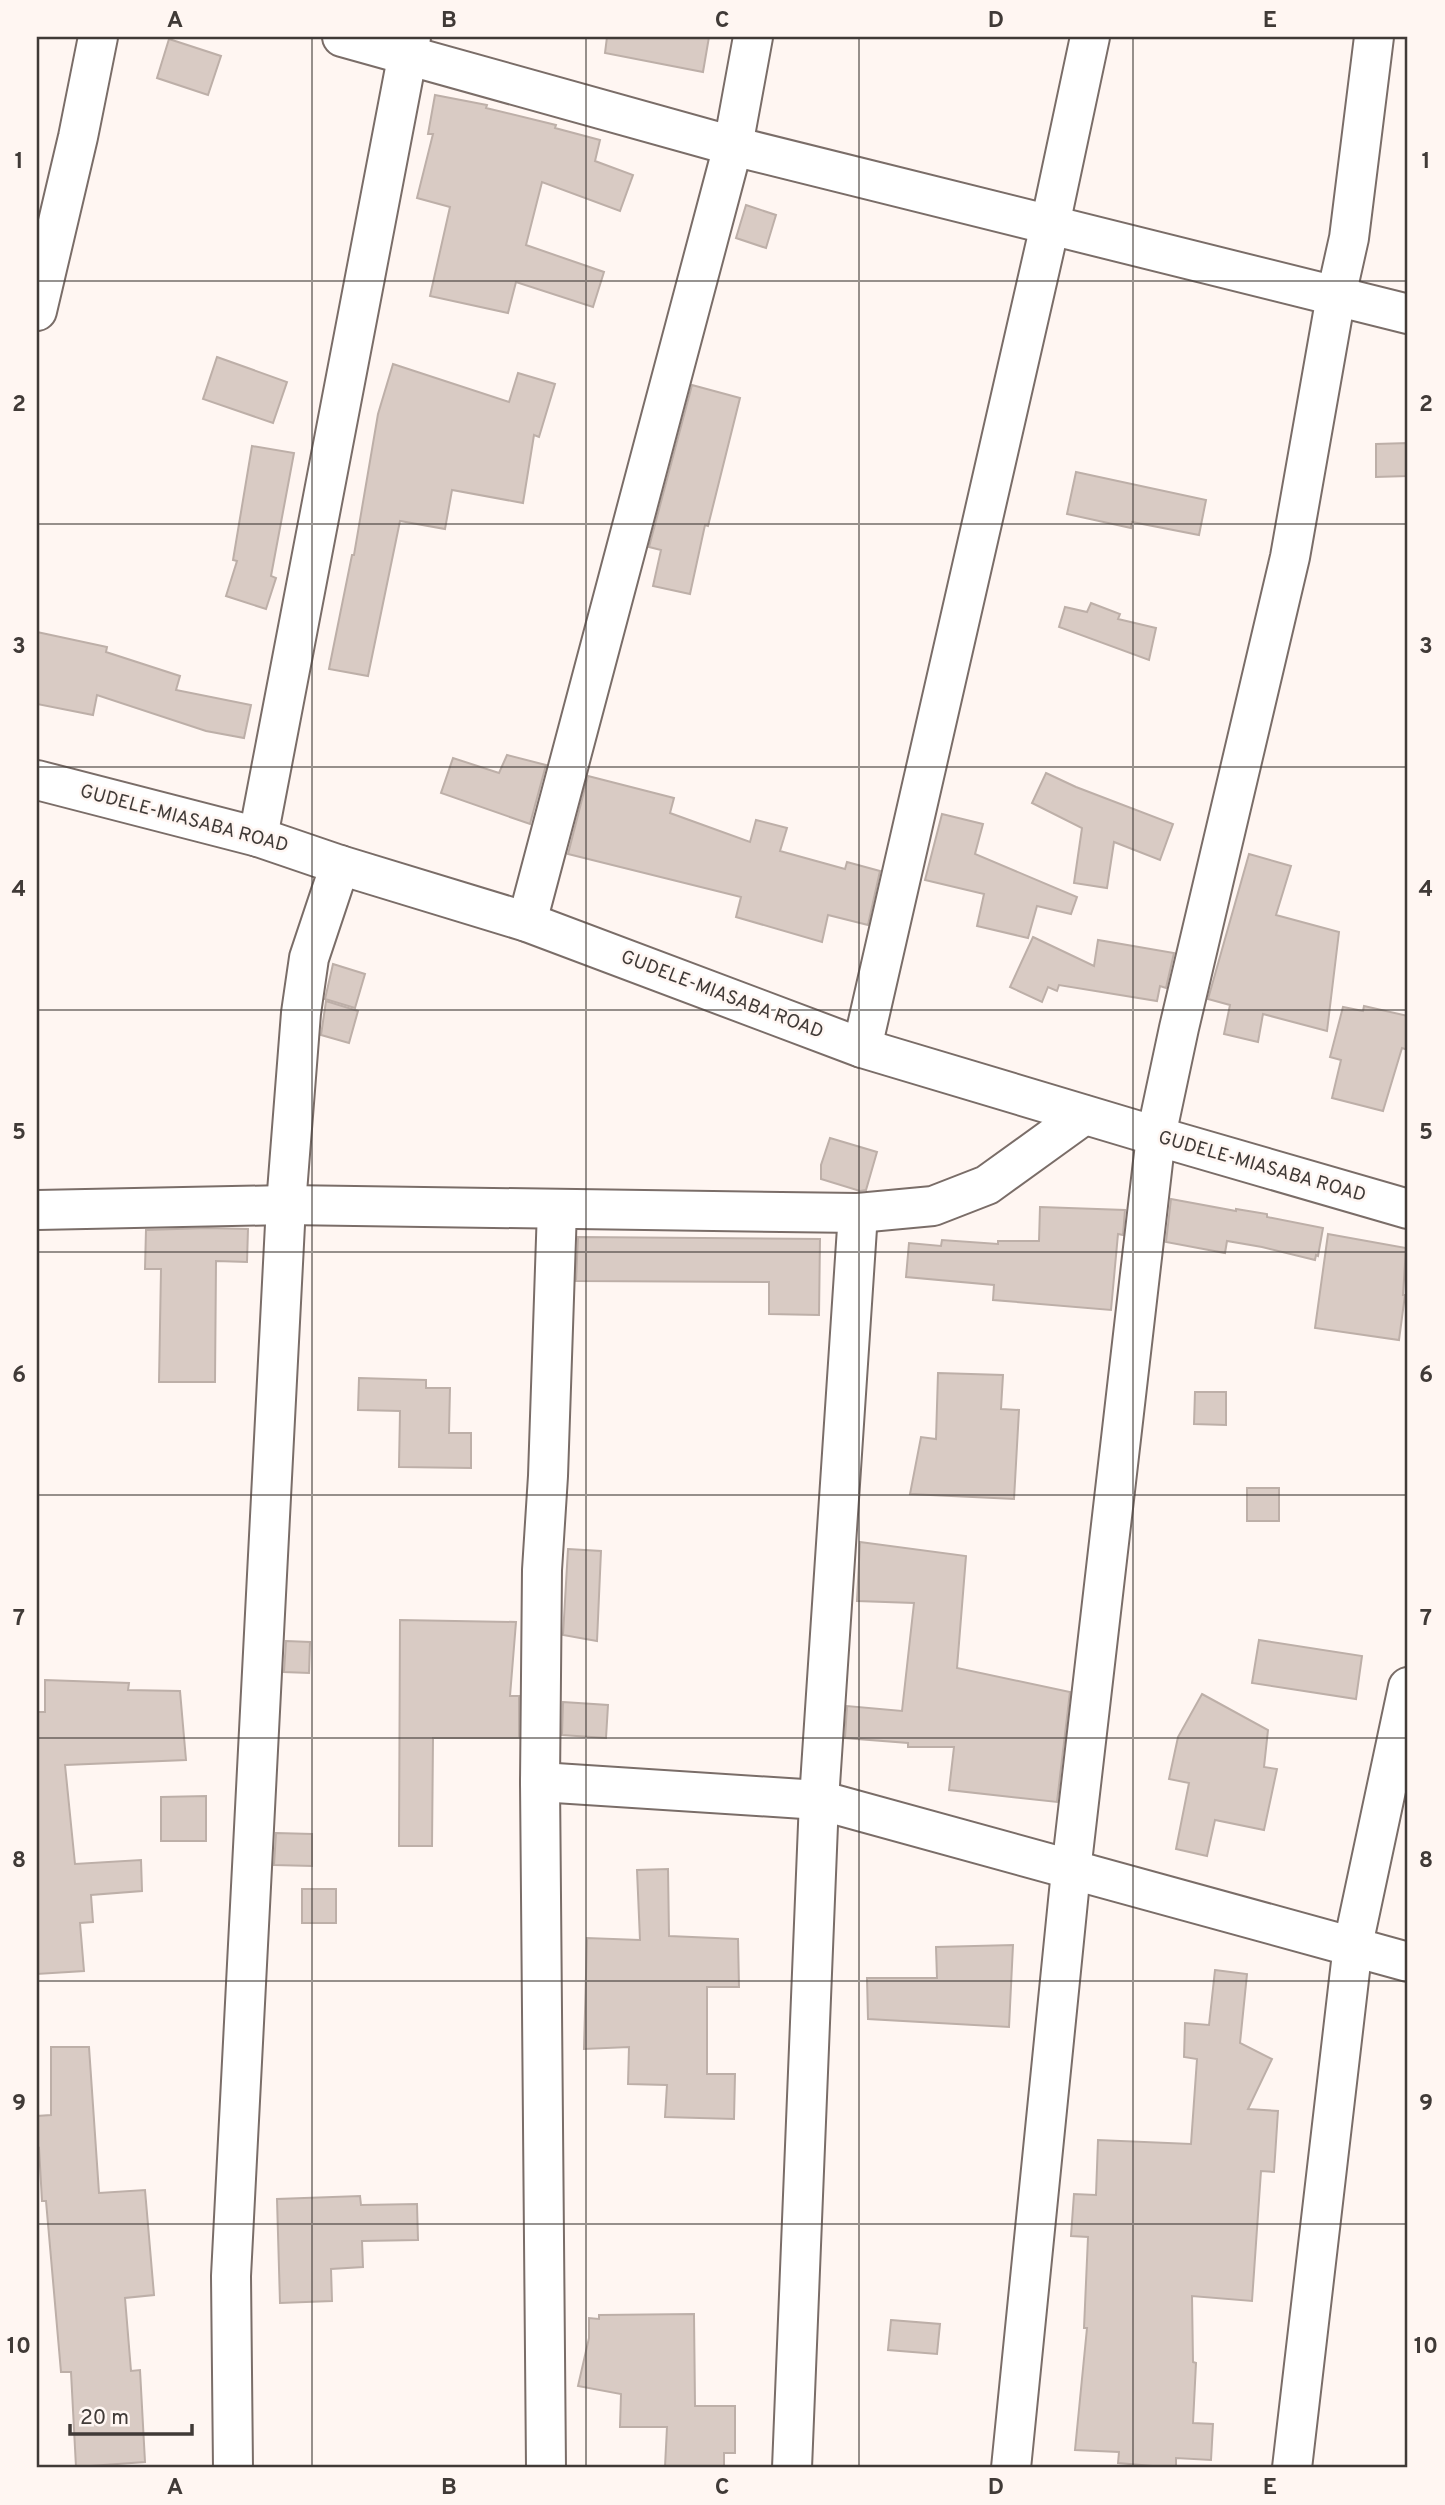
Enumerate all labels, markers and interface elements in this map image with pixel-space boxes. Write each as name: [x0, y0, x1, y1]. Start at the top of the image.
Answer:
text: A: [167, 7, 183, 36]
text: B: [441, 7, 457, 36]
text: C: [715, 7, 729, 36]
text: D: [988, 7, 1004, 36]
text: E: [1263, 7, 1277, 36]
text: 1: [14, 148, 24, 177]
text: 1: [1421, 148, 1431, 177]
text: 2: [12, 391, 26, 420]
text: 2: [1419, 391, 1433, 420]
text: 3: [12, 633, 26, 662]
text: 3: [1419, 633, 1433, 662]
street label: GUDELE-MIASABA ROAD: [77, 780, 291, 858]
text: 4: [12, 876, 26, 905]
text: 4: [1419, 876, 1433, 905]
street label: GUDELE-MIASABA ROAD: [617, 945, 827, 1045]
text: 5: [12, 1119, 26, 1148]
text: 5: [1419, 1119, 1433, 1148]
street label: GUDELE-MIASABA ROAD: [1155, 1126, 1369, 1208]
text: 6: [12, 1362, 26, 1391]
text: 6: [1419, 1362, 1433, 1391]
text: 7: [13, 1605, 25, 1634]
text: 7: [1420, 1605, 1432, 1634]
text: 8: [12, 1847, 26, 1876]
text: 8: [1419, 1847, 1433, 1876]
text: 9: [12, 2090, 26, 2119]
text: 9: [1419, 2090, 1433, 2119]
text: 10: [7, 2333, 31, 2362]
text: 10: [1414, 2333, 1438, 2362]
scale bar: [70, 2393, 192, 2437]
text: 20 m: [80, 2405, 129, 2432]
text: A: [167, 2474, 183, 2503]
text: B: [441, 2474, 457, 2503]
text: C: [715, 2474, 729, 2503]
text: D: [988, 2474, 1004, 2503]
text: E: [1263, 2474, 1277, 2503]

